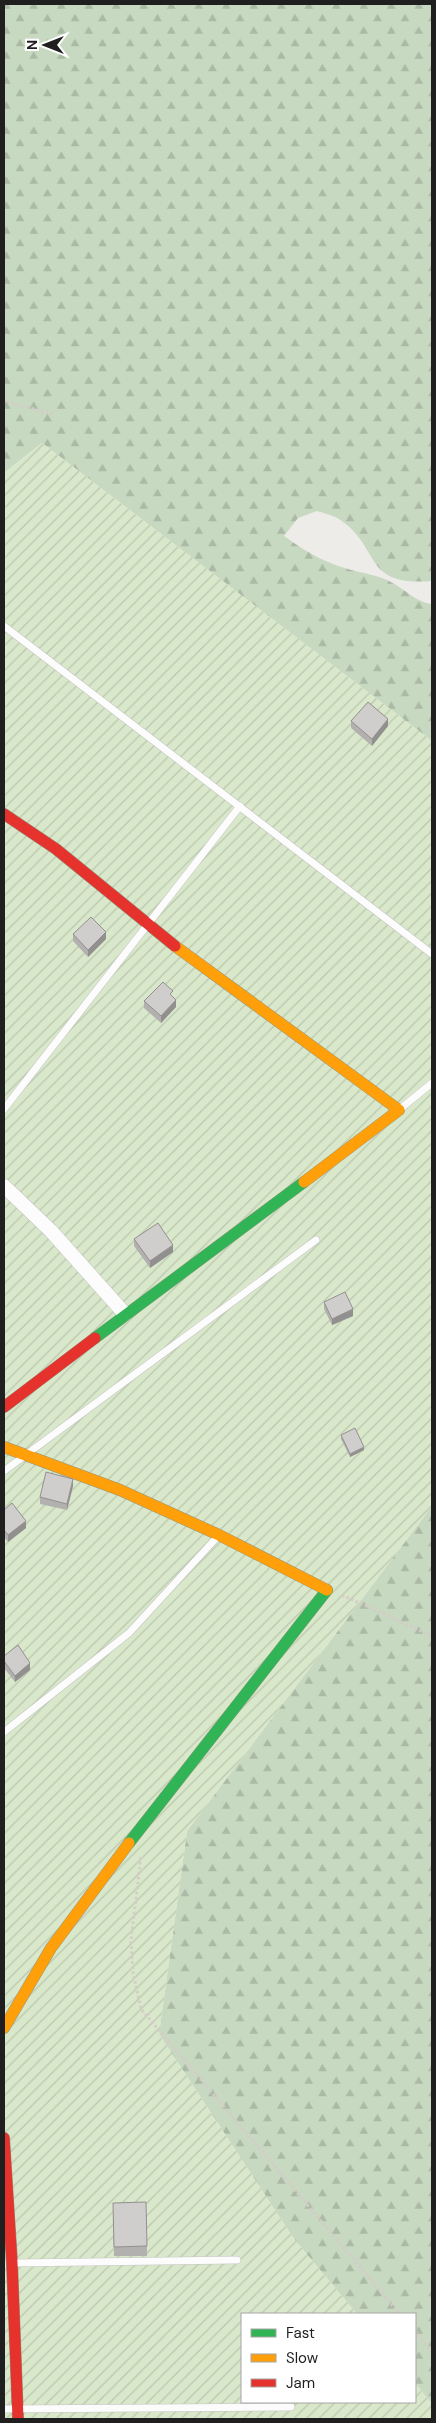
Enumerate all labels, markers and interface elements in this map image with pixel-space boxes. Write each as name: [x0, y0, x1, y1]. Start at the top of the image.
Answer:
north arrow: [20, 20, 70, 70]
text: N: [23, 40, 41, 50]
legend: [241, 2313, 416, 2403]
text: Fast: [286, 2323, 315, 2343]
text: Slow: [286, 2348, 319, 2368]
text: Jam: [286, 2373, 315, 2393]

